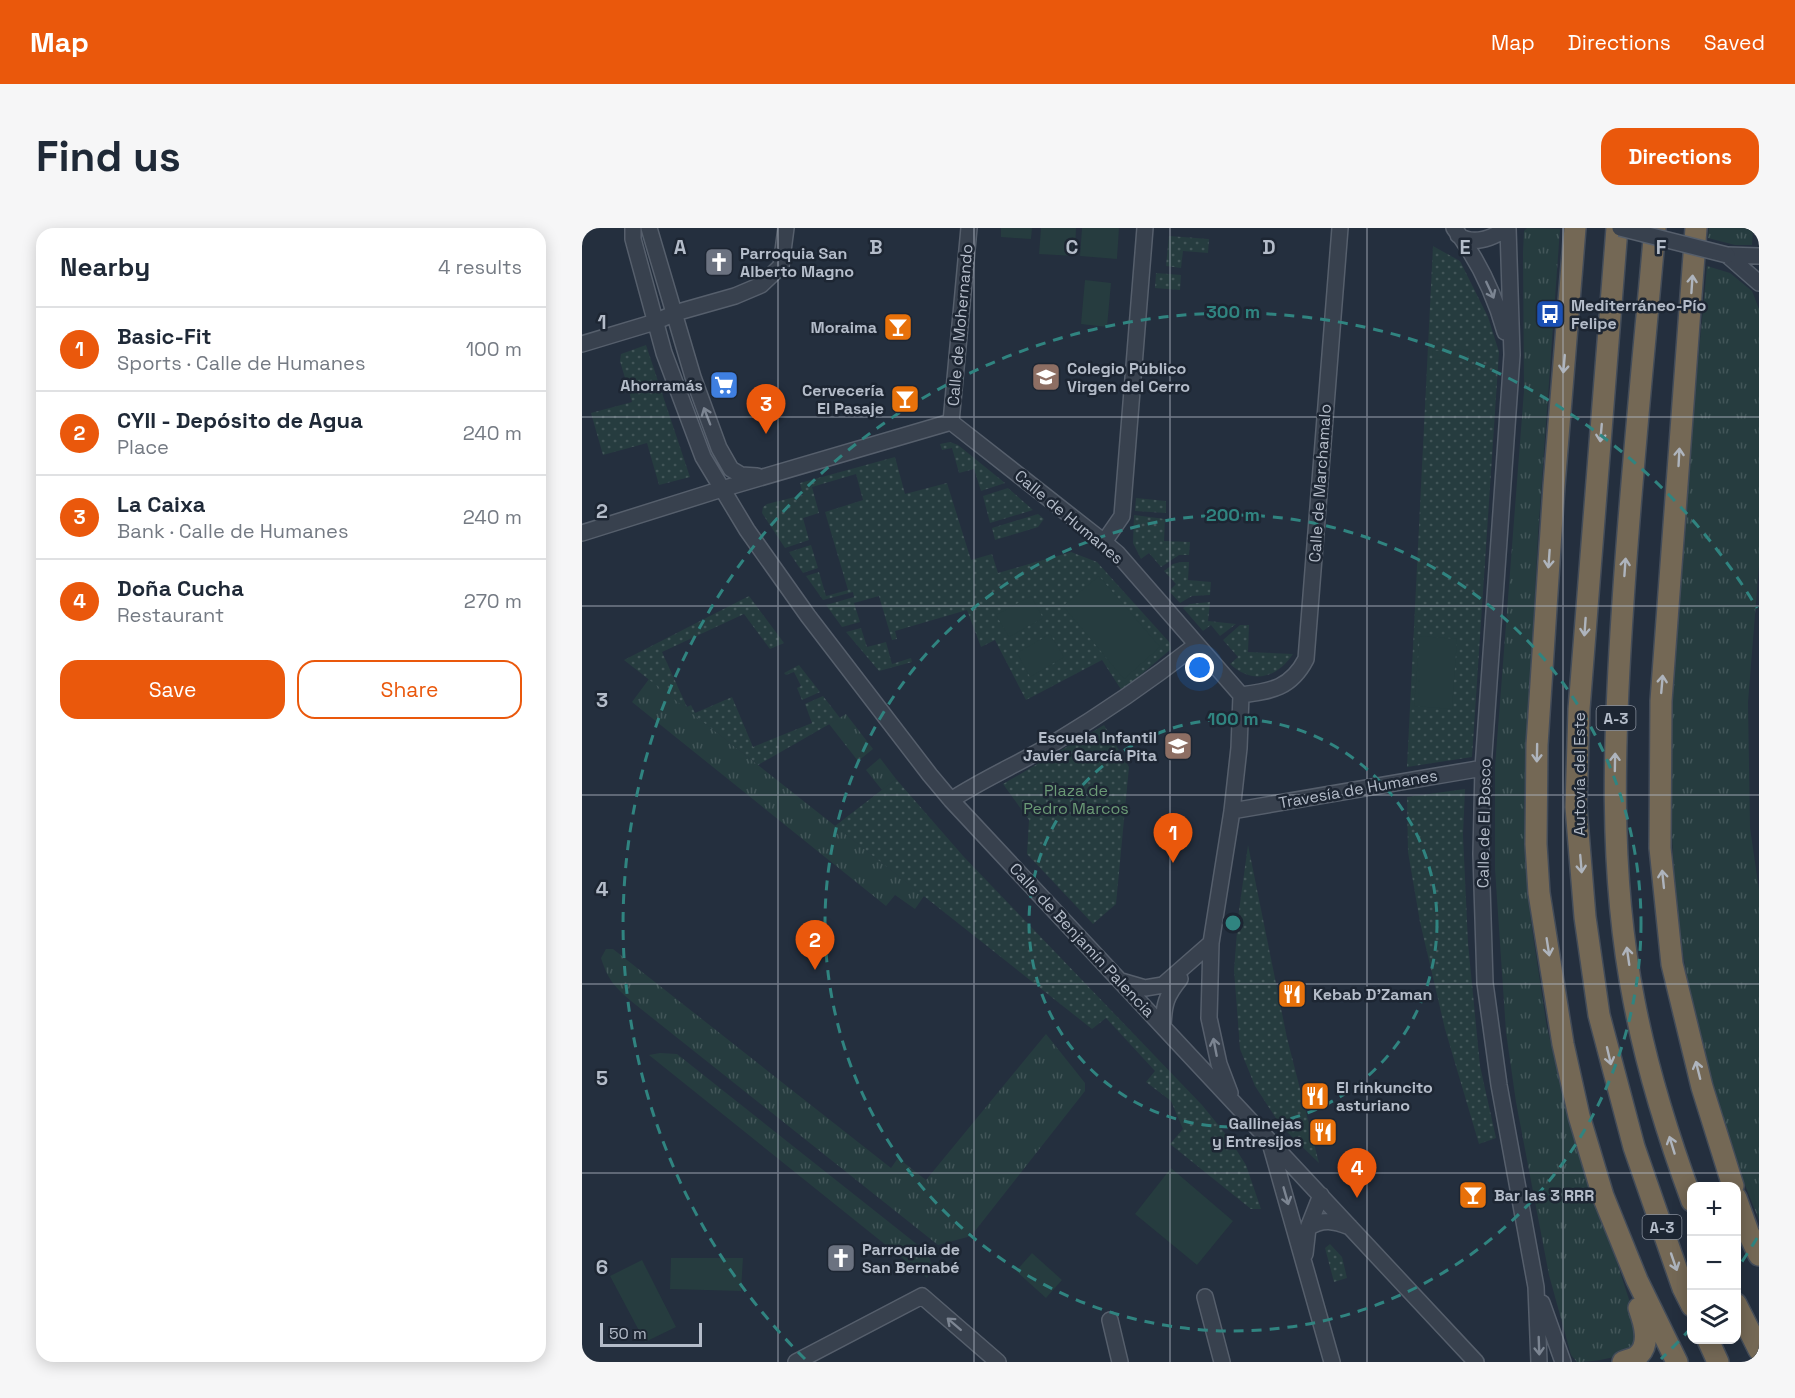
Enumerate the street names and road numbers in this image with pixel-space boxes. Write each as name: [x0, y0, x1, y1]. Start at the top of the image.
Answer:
street label: Calle de Mohernando: [942, 243, 978, 407]
street label: Calle de Marchamalo: [1304, 403, 1336, 563]
street label: Calle de Humanes: [1010, 465, 1128, 569]
road number: A-3: [1596, 706, 1636, 730]
street label: Autovía del Este: [1569, 712, 1590, 836]
street label: Calle de El Bosco: [1472, 758, 1496, 888]
street label: Travesía de Humanes: [1277, 765, 1439, 813]
street label: Calle de Benjamín Palencia: [1005, 858, 1159, 1022]
road number: A-3: [1642, 1215, 1682, 1239]

